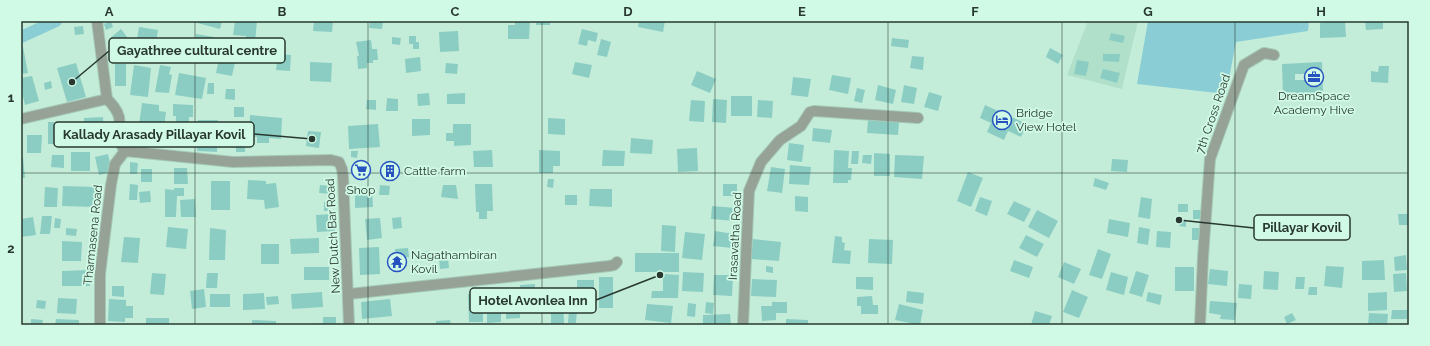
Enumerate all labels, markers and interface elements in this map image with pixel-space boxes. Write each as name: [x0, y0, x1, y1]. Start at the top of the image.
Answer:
text: A: [105, 4, 114, 19]
text: B: [278, 4, 287, 19]
text: C: [451, 4, 460, 19]
text: D: [623, 4, 633, 19]
text: E: [798, 4, 806, 19]
text: F: [971, 4, 979, 19]
text: G: [1143, 4, 1153, 19]
text: H: [1316, 4, 1326, 19]
callout: Gayathree cultural centre: [109, 38, 285, 63]
text: Gayathree cultural centre: [117, 43, 277, 58]
office icon: DreamSpace Academy Hive: [1303, 66, 1325, 88]
street label: 7th Cross Road: [1193, 72, 1233, 156]
place label: DreamSpace Academy Hive: [1274, 89, 1354, 117]
text: 1: [8, 90, 15, 105]
place label: Bridge View Hotel: [1016, 106, 1077, 134]
hotel icon: Bridge View Hotel: [991, 109, 1013, 131]
callout: Kallady Arasady Pillayar Kovil: [54, 122, 254, 147]
text: Kallady Arasady Pillayar Kovil: [63, 127, 246, 142]
supermarket icon: Shop: [350, 159, 372, 181]
building icon: Cattle farm: [379, 160, 401, 182]
place label: Cattle farm: [404, 164, 466, 178]
street label: New Dutch Bar Road: [323, 178, 343, 294]
place label: Shop: [347, 183, 375, 197]
street label: Tharmasena Road: [81, 184, 105, 286]
street label: Irasavatha Road: [726, 192, 744, 280]
callout: Pillayar Kovil: [1254, 215, 1350, 240]
text: Pillayar Kovil: [1262, 220, 1343, 235]
text: 2: [7, 241, 15, 256]
place label: Nagathambiran Kovil: [411, 248, 497, 276]
temple icon: Nagathambiran Kovil: [386, 251, 408, 273]
callout: Hotel Avonlea Inn: [470, 288, 596, 313]
text: Hotel Avonlea Inn: [478, 293, 588, 308]

